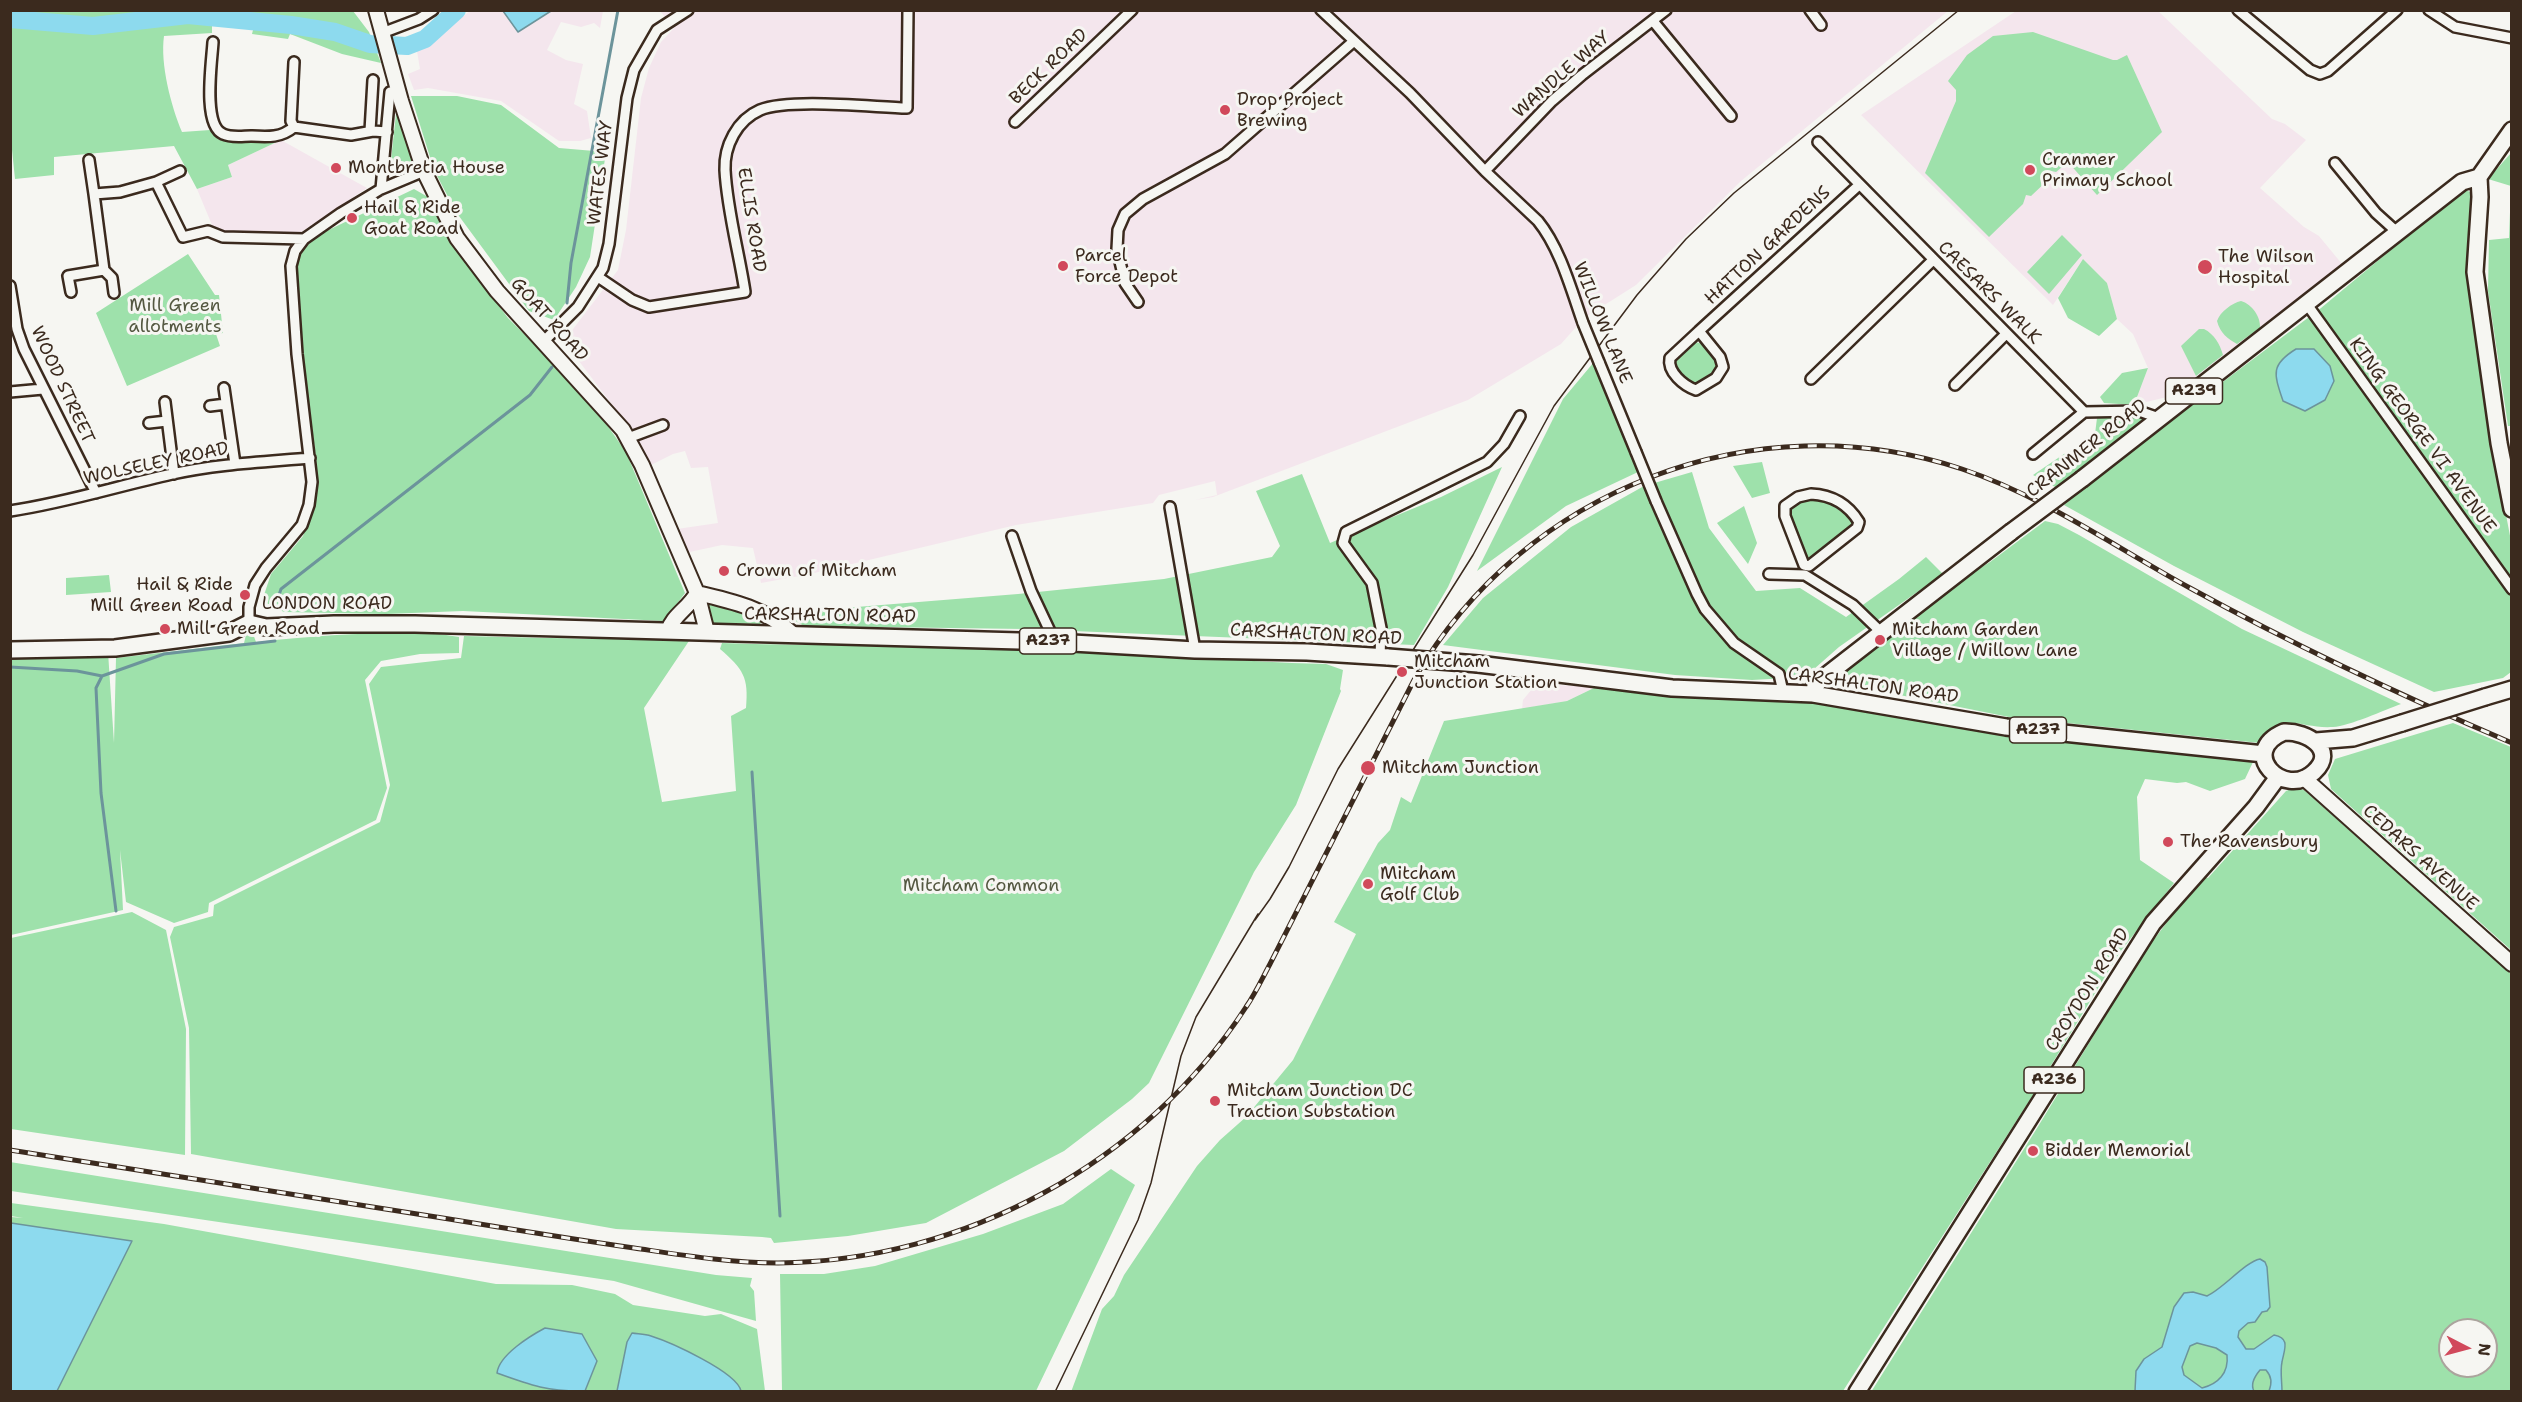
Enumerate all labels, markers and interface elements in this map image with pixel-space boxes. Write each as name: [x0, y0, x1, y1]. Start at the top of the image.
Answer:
street label: BECK ROAD: [1006, 24, 1092, 110]
street label: WANDLE WAY: [1509, 27, 1615, 123]
place label: Drop Project Brewing: [1237, 89, 1343, 132]
marker: Drop Project Brewing: [1218, 103, 1232, 117]
street label: WATES WAY: [584, 119, 618, 227]
place label: Cranmer Primary School: [2042, 149, 2172, 192]
place label: Montbretia House: [348, 157, 505, 179]
marker: Montbretia House: [329, 161, 343, 175]
marker: Cranmer Primary School: [2023, 163, 2037, 177]
street label: ELLIS ROAD: [732, 166, 770, 274]
street label: HATTON GARDENS: [1701, 182, 1835, 310]
place label: Hail & Ride Goat Road: [364, 197, 461, 240]
marker: Hail & Ride Goat Road: [345, 211, 359, 225]
street label: CAESARS WALK: [1933, 237, 2045, 349]
place label: Parcel Force Depot: [1075, 245, 1178, 288]
place label: The Wilson Hospital: [2218, 246, 2314, 288]
marker: The Wilson Hospital: [2196, 258, 2214, 276]
marker: Parcel Force Depot: [1056, 259, 1070, 273]
street label: WILLOW LANE: [1568, 259, 1636, 387]
street label: GOAT ROAD: [506, 274, 592, 366]
park label: Mill Green allotments: [128, 295, 222, 338]
street label: WOOD STREET: [25, 323, 99, 447]
street label: KING GEORGE VI AVENUE: [2344, 334, 2500, 538]
road number: A239: [2166, 378, 2222, 404]
street label: CRANMER ROAD: [2023, 395, 2151, 503]
street label: WOLSELEY ROAD: [81, 438, 231, 490]
place label: Crown of Mitcham: [736, 560, 897, 582]
marker: Crown of Mitcham: [717, 564, 731, 578]
place label: Hail & Ride Mill Green Road: [90, 574, 233, 616]
marker: Hail & Ride Mill Green Road: [238, 588, 252, 602]
street label: LONDON ROAD: [262, 593, 392, 615]
street label: CARSHALTON ROAD: [744, 604, 916, 628]
place label: Mill Green Road: [177, 618, 320, 640]
place label: Mitcham Garden Village / Willow Lane: [1892, 619, 2078, 662]
street label: CARSHALTON ROAD: [1230, 620, 1402, 650]
marker: Mill Green Road: [158, 622, 172, 636]
road number: A237: [1020, 628, 1076, 654]
marker: Mitcham Garden Village / Willow Lane: [1873, 633, 1887, 647]
place label: Mitcham Junction Station: [1414, 651, 1557, 694]
street label: CARSHALTON ROAD: [1786, 663, 1960, 709]
marker: Mitcham Junction Station: [1395, 665, 1409, 679]
road number: A237: [2010, 717, 2066, 743]
place label: Mitcham Junction: [1382, 757, 1539, 779]
marker: Mitcham Junction: [1359, 759, 1377, 777]
street label: CEDARS AVENUE: [2358, 801, 2482, 915]
place label: The Ravensbury: [2180, 831, 2318, 853]
marker: The Ravensbury: [2161, 835, 2175, 849]
place label: Mitcham Golf Club: [1380, 863, 1460, 906]
park label: Mitcham Common: [903, 875, 1059, 897]
marker: Mitcham Golf Club: [1361, 877, 1375, 891]
street label: CROYDON ROAD: [2041, 924, 2135, 1056]
road number: A236: [2024, 1067, 2084, 1093]
place label: Mitcham Junction DC Traction Substation: [1227, 1080, 1413, 1122]
marker: Mitcham Junction DC Traction Substation: [1208, 1094, 1222, 1108]
place label: Bidder Memorial: [2045, 1140, 2190, 1162]
marker: Bidder Memorial: [2026, 1144, 2040, 1158]
north arrow: [2438, 1318, 2498, 1378]
text: N: [2473, 1342, 2496, 1357]

